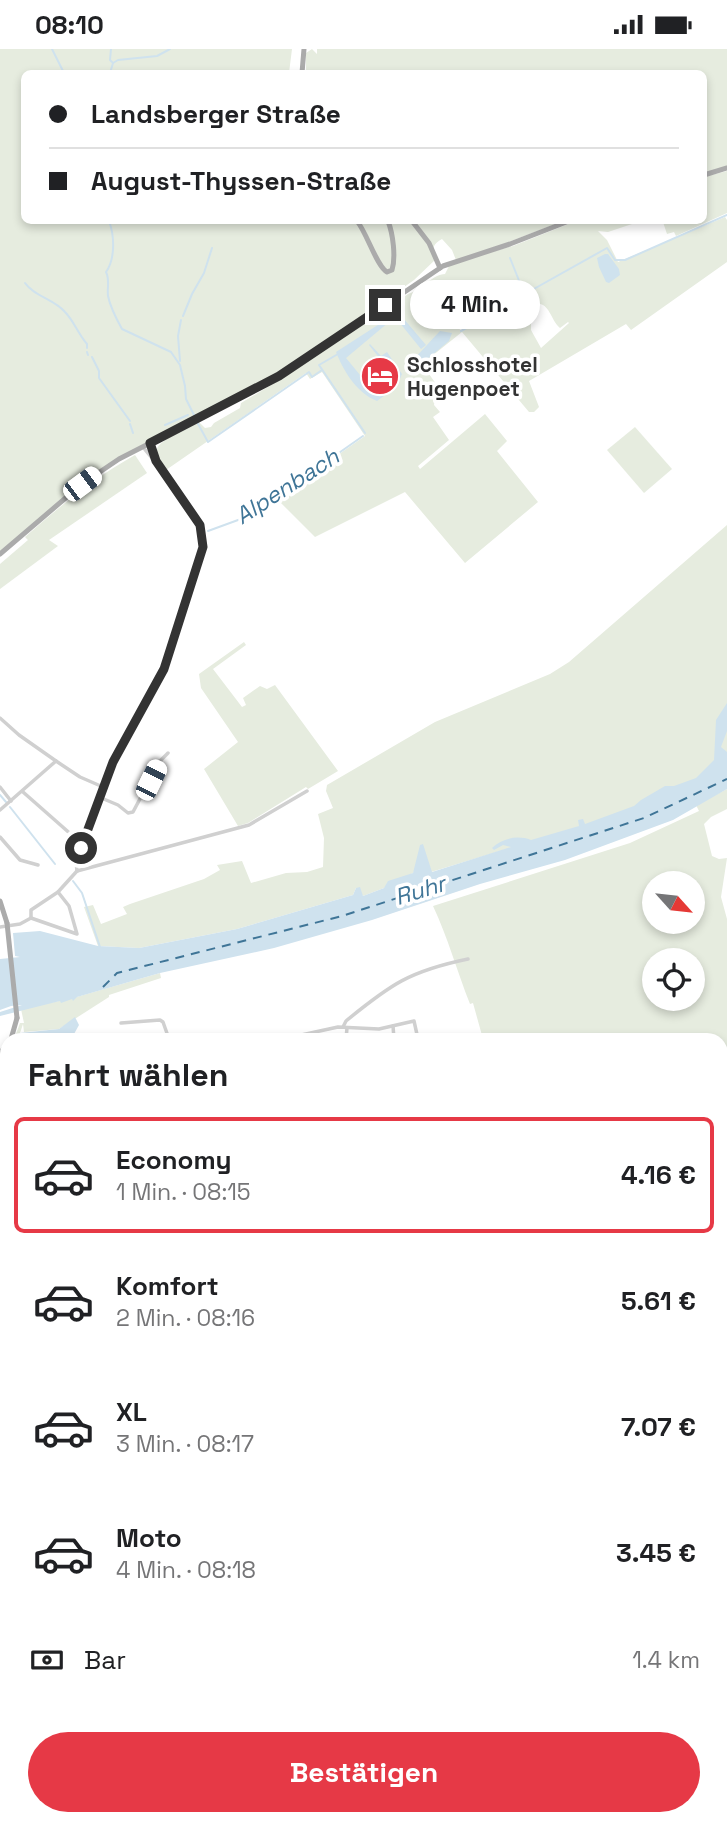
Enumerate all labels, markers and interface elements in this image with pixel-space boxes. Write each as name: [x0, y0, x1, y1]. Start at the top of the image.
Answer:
text: 08:10: [35, 8, 104, 42]
text: Landsberger Straße: [91, 97, 341, 131]
text: August-Thyssen-Straße: [91, 164, 391, 198]
callout: 4 Min.: [410, 281, 539, 329]
route end: [369, 289, 401, 321]
text: 4 Min.: [441, 289, 509, 319]
place label: Schlosshotel Hugenpoet: [407, 351, 538, 402]
hotel icon: Schlosshotel Hugenpoet: [359, 355, 401, 397]
water label: Alpenbach: [229, 441, 346, 531]
car: [59, 463, 106, 505]
car: [133, 757, 170, 803]
route start: [65, 832, 97, 864]
water label: Ruhr: [391, 867, 451, 912]
north arrow: [642, 871, 705, 935]
map controls: [642, 871, 705, 1011]
button: locate: [642, 948, 705, 1011]
text: Fahrt wählen: [28, 1055, 228, 1095]
text: Economy: [116, 1143, 232, 1177]
icon: car: [32, 1144, 95, 1207]
text: 4.16 €: [621, 1158, 696, 1192]
text: 1 Min. · 08:15: [116, 1177, 251, 1207]
text: Komfort: [116, 1269, 219, 1303]
icon: car: [32, 1270, 95, 1333]
text: 5.61 €: [621, 1284, 696, 1318]
text: 2 Min. · 08:16: [116, 1303, 255, 1333]
text: XL: [116, 1395, 147, 1429]
icon: car: [32, 1396, 95, 1459]
text: 7.07 €: [621, 1410, 696, 1444]
text: 3 Min. · 08:17: [116, 1429, 254, 1459]
text: Moto: [116, 1521, 182, 1555]
icon: car: [32, 1522, 95, 1585]
text: 3.45 €: [616, 1536, 696, 1570]
text: 4 Min. · 08:18: [116, 1555, 256, 1585]
icon: cash: [28, 1641, 66, 1679]
text: Bar: [84, 1643, 126, 1677]
text: 1.4 km: [632, 1645, 700, 1675]
button: Bestätigen: [28, 1732, 700, 1812]

